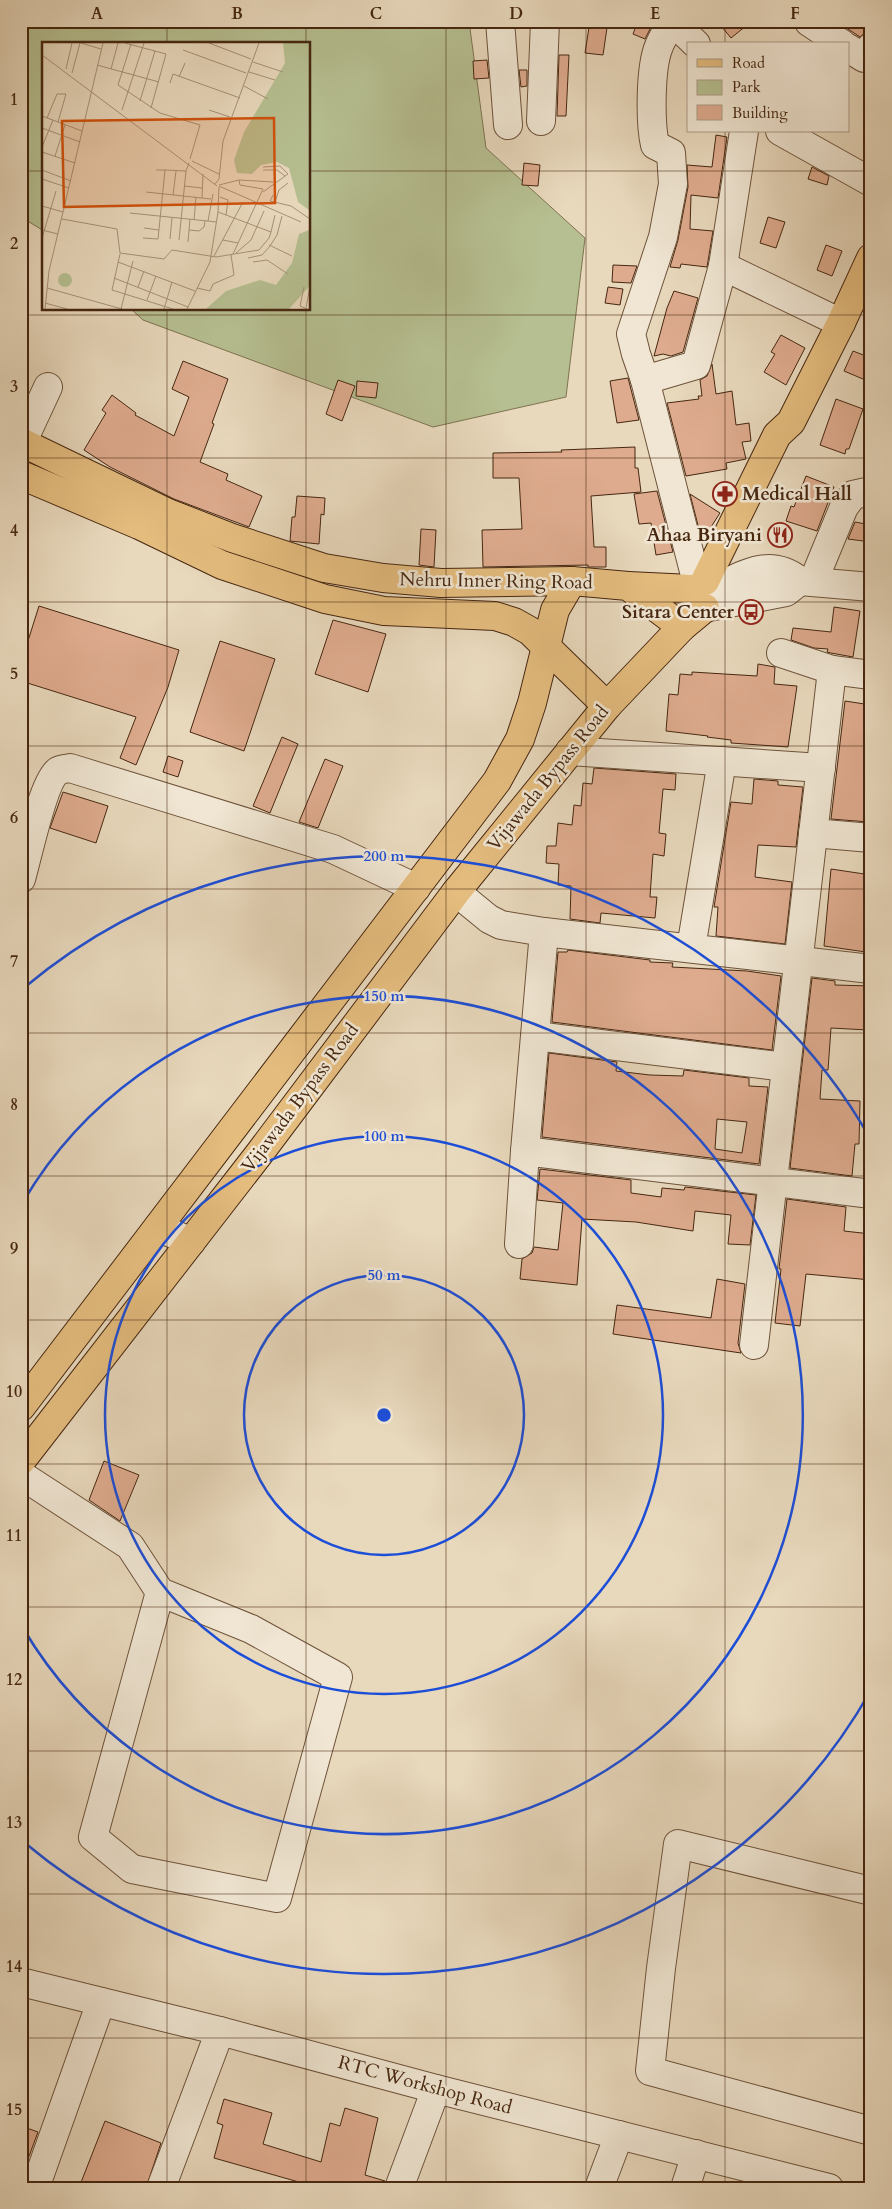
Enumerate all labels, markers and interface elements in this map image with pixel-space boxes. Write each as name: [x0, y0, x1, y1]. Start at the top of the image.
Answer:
text: A: [91, 3, 103, 25]
text: B: [231, 3, 243, 25]
text: C: [370, 3, 382, 25]
text: D: [509, 3, 523, 25]
text: E: [650, 3, 660, 25]
text: F: [790, 3, 800, 25]
inset map: [42, 42, 310, 310]
legend: [687, 42, 850, 132]
text: Road: [732, 53, 765, 73]
text: Park: [732, 77, 761, 97]
text: 1: [10, 89, 18, 111]
text: Building: [732, 103, 788, 123]
text: 2: [10, 233, 18, 255]
text: 3: [10, 376, 18, 398]
pharmacy icon: Medical Hall: [712, 481, 738, 507]
place label: Medical Hall: [742, 481, 852, 507]
text: 4: [10, 520, 18, 542]
place label: Ahaa Biryani: [647, 522, 762, 548]
restaurant icon: Ahaa Biryani: [767, 522, 793, 548]
street label: Nehru Inner Ring Road: [399, 566, 593, 596]
place label: Sitara Center: [622, 599, 734, 625]
bus stop icon: Sitara Center: [738, 599, 764, 625]
text: 5: [10, 663, 18, 685]
street label: Vijawada Bypass Road: [481, 700, 615, 856]
text: 6: [10, 807, 18, 829]
text: 200 m: [364, 846, 405, 866]
text: 7: [10, 951, 18, 973]
text: 150 m: [364, 986, 405, 1006]
street label: Vijawada Bypass Road: [235, 1018, 365, 1178]
text: 8: [10, 1094, 18, 1116]
text: 100 m: [364, 1126, 405, 1146]
text: 9: [10, 1238, 18, 1260]
text: 50 m: [367, 1265, 401, 1285]
text: 10: [6, 1381, 22, 1403]
centre of rings: [375, 1406, 393, 1424]
text: 11: [6, 1525, 22, 1547]
text: 12: [6, 1669, 22, 1691]
text: 13: [6, 1812, 22, 1834]
text: 14: [6, 1956, 22, 1978]
street label: RTC Workshop Road: [335, 2049, 515, 2121]
text: 15: [6, 2099, 22, 2121]

